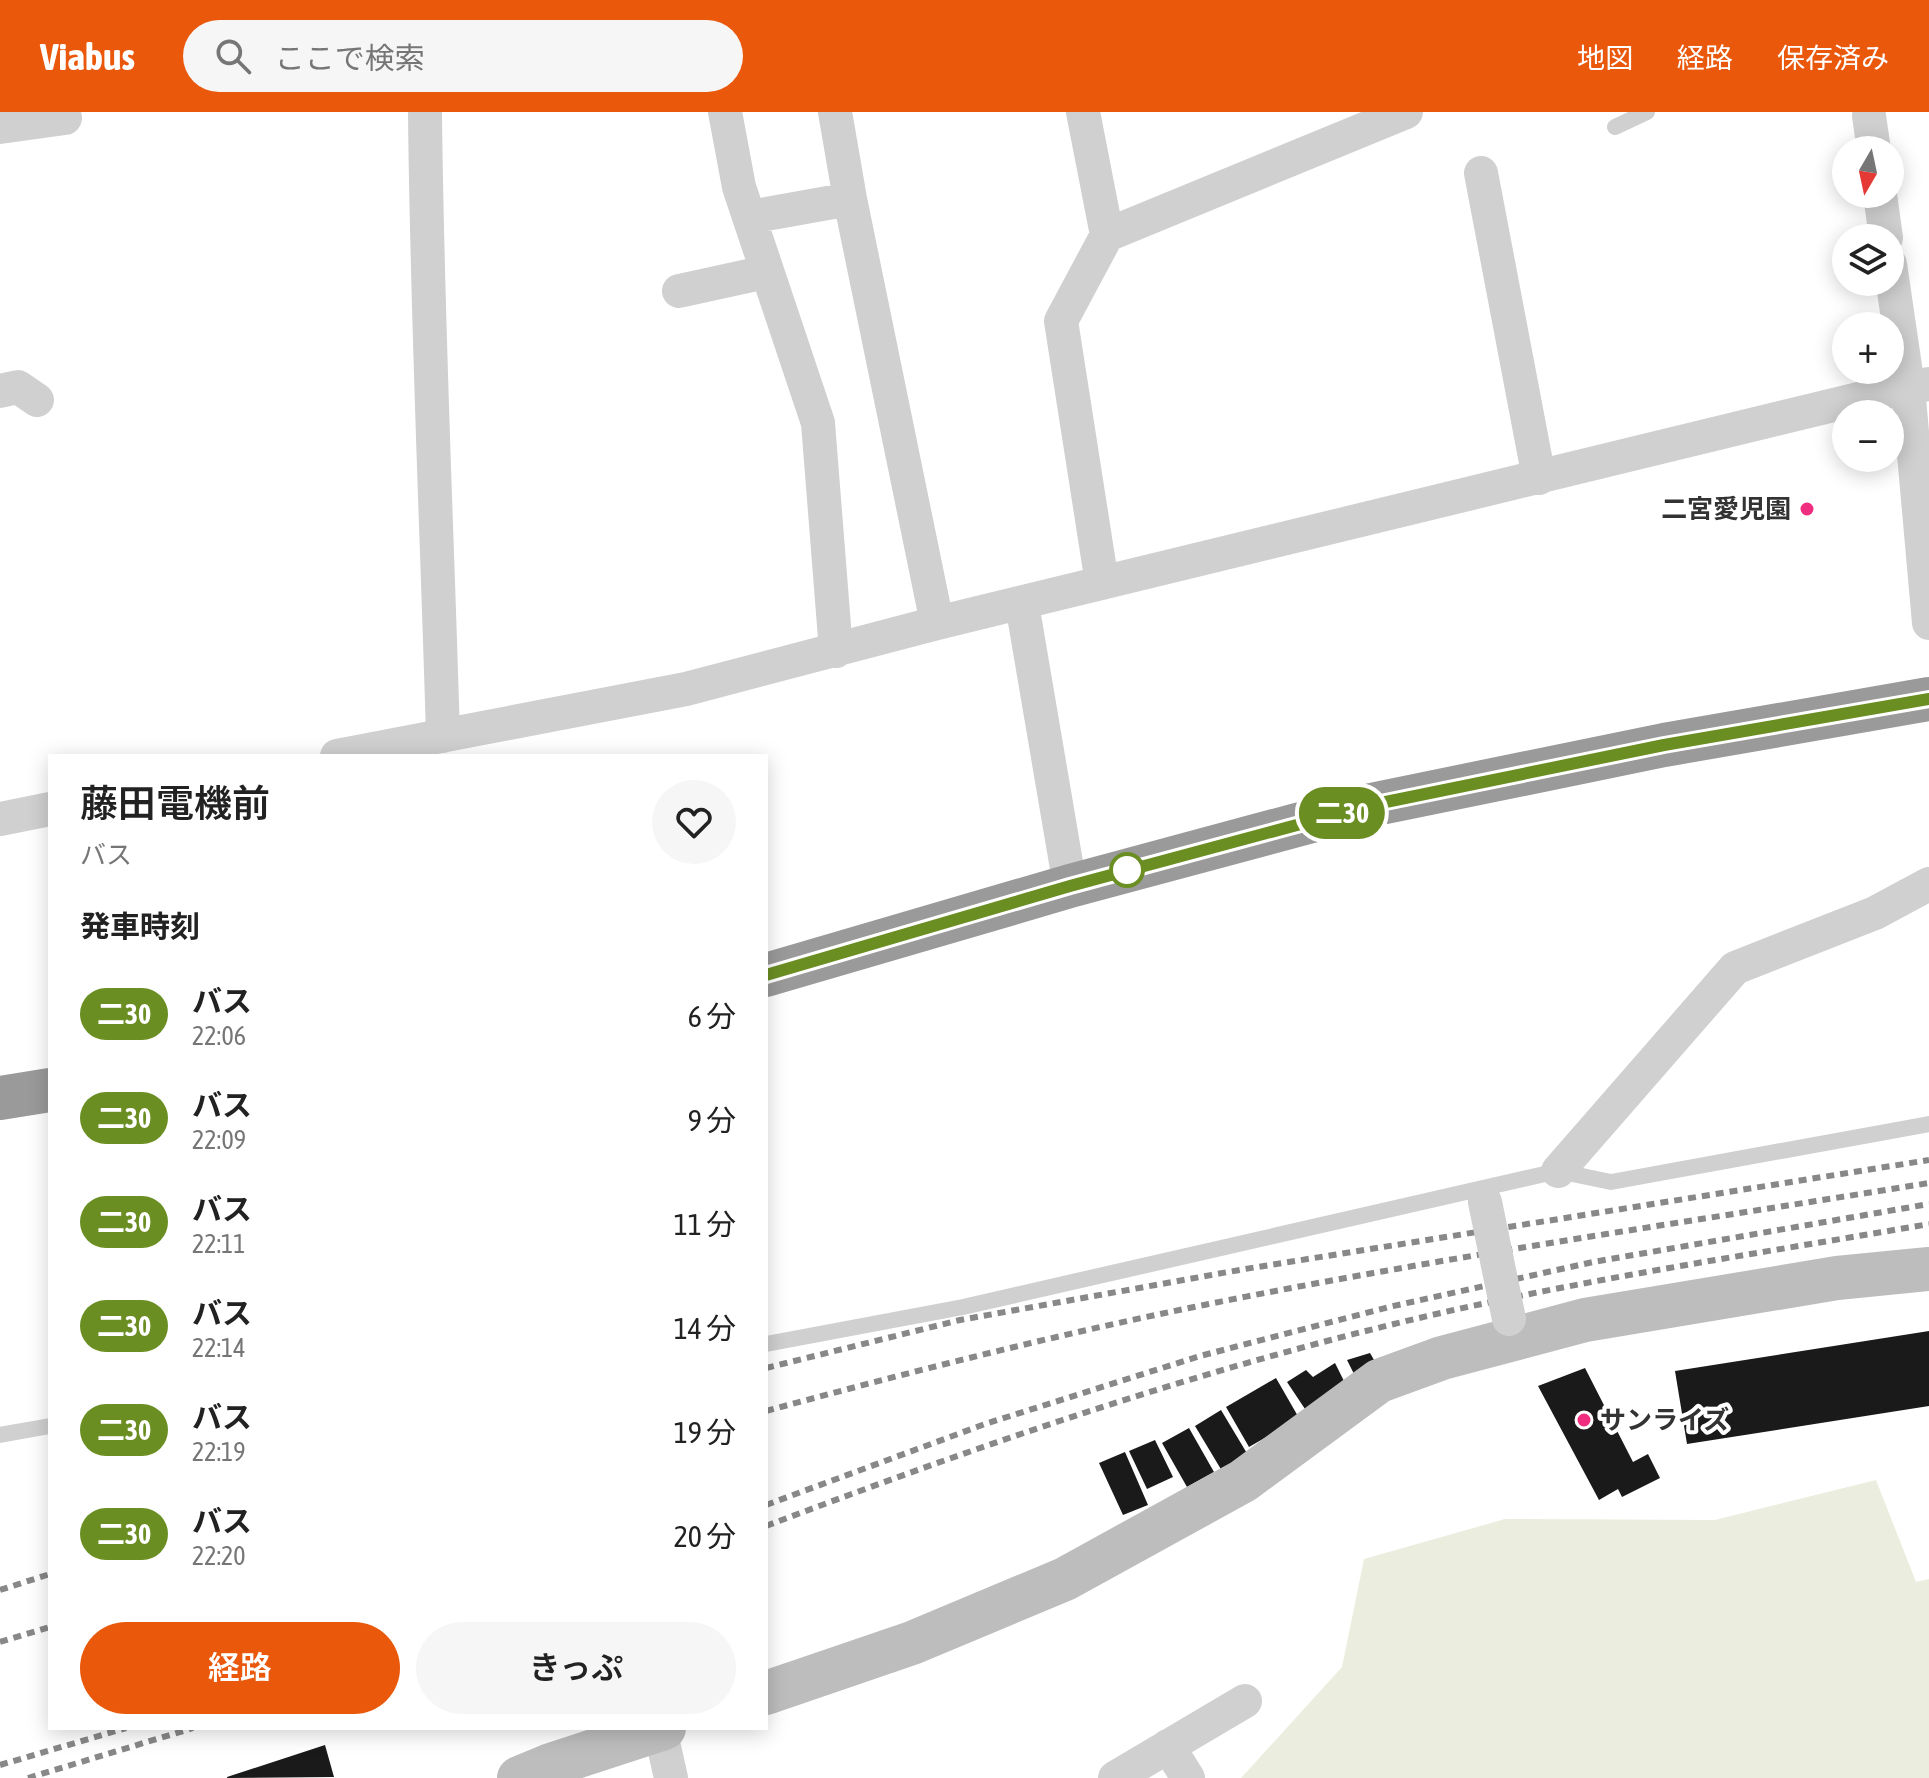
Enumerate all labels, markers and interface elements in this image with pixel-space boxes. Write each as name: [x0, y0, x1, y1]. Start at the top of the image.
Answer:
search box: [183, 20, 743, 92]
icon: search: [211, 34, 255, 78]
text: Viabus: [40, 35, 135, 78]
text: ここで検索: [275, 41, 425, 75]
text: 地図: [1577, 42, 1633, 74]
text: 経路: [1677, 42, 1733, 74]
text: 保存済み: [1777, 42, 1889, 74]
north arrow: [1832, 136, 1904, 208]
map controls: [1832, 136, 1904, 472]
button: layers: [1832, 224, 1904, 296]
button: +: [1832, 312, 1904, 384]
button: −: [1832, 400, 1904, 472]
place label: 二宮愛児園: [1661, 494, 1791, 524]
marker: 二宮愛児園: [1798, 500, 1816, 518]
button: heart: [652, 780, 736, 864]
text: 藤田電機前: [80, 782, 270, 825]
line badge: 二30: [1296, 787, 1388, 839]
text: 二30: [1315, 797, 1369, 829]
text: バス: [80, 840, 132, 870]
unlabelled marker: [1110, 853, 1144, 887]
text: 発車時刻: [80, 909, 200, 943]
text: バス: [192, 984, 252, 1018]
text: 二30: [97, 998, 151, 1030]
text: 6 分: [688, 999, 736, 1033]
text: 22:06: [192, 1021, 246, 1051]
text: バス: [192, 1088, 252, 1122]
text: 二30: [97, 1102, 151, 1134]
text: 9 分: [688, 1103, 736, 1137]
text: 22:09: [192, 1125, 246, 1155]
text: バス: [192, 1192, 252, 1226]
text: 二30: [97, 1206, 151, 1238]
text: 11 分: [674, 1207, 736, 1241]
text: 22:11: [192, 1229, 246, 1259]
text: バス: [192, 1296, 252, 1330]
text: 二30: [97, 1310, 151, 1342]
text: 14 分: [674, 1311, 736, 1345]
text: 22:14: [192, 1333, 246, 1363]
text: バス: [192, 1400, 252, 1434]
place label: サンライズ: [1600, 1405, 1729, 1435]
marker: サンライズ: [1575, 1411, 1593, 1429]
text: 二30: [97, 1414, 151, 1446]
text: 19 分: [674, 1415, 736, 1449]
text: 22:19: [192, 1437, 246, 1467]
text: バス: [192, 1504, 252, 1538]
text: 二30: [97, 1518, 151, 1550]
text: 20 分: [674, 1519, 736, 1553]
text: 22:20: [192, 1541, 246, 1571]
button: 経路: [80, 1622, 400, 1714]
button: きっぷ: [416, 1622, 736, 1714]

